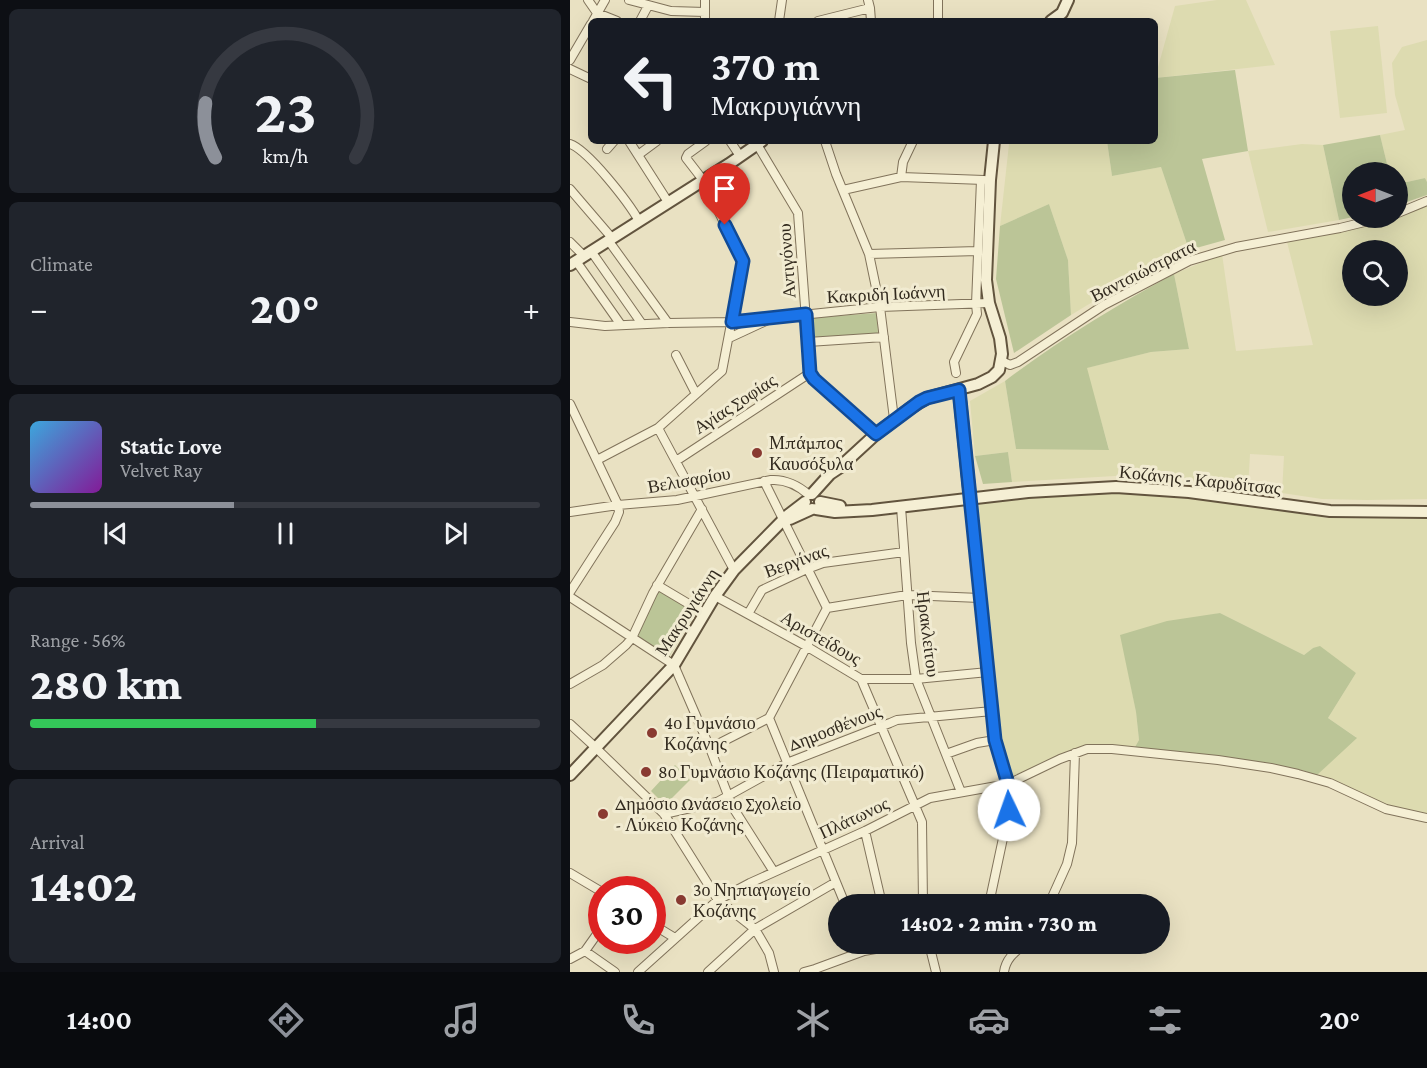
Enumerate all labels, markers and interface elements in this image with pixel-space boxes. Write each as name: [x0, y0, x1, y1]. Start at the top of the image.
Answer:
icon: left: [612, 42, 690, 120]
text: 370 m: [711, 42, 820, 89]
text: 23: [254, 76, 316, 145]
text: Μακρυγιάννη: [711, 91, 861, 121]
text: km/h: [262, 144, 309, 168]
north arrow: [1342, 162, 1408, 228]
map controls: [1342, 162, 1408, 306]
pin: [699, 163, 750, 225]
icon: arrive: [708, 172, 741, 205]
street label: Αντιγόνου: [774, 223, 800, 299]
street label: Βαντσιώστρατα: [1087, 236, 1199, 306]
button: search: [1342, 240, 1408, 306]
text: Climate: [30, 253, 93, 275]
street label: Κακριδή Ιωάννη: [826, 281, 946, 307]
text: 20°: [250, 283, 320, 333]
text: −: [30, 290, 47, 327]
text: +: [523, 290, 540, 327]
street label: Αγίας Σοφίας: [690, 370, 780, 438]
place label: Μπάμπος Καυσόξυλα: [769, 433, 854, 474]
text: Static Love: [120, 434, 222, 459]
marker: Μπάμπος Καυσόξυλα: [750, 446, 764, 460]
text: Velvet Ray: [120, 459, 202, 481]
street label: Κοζάνης - Καρυδίτσας: [1118, 462, 1282, 498]
street label: Βελισαρίου: [646, 463, 732, 497]
icon: previous: [99, 517, 132, 550]
icon: pause: [269, 517, 302, 550]
icon: next: [439, 517, 472, 550]
street label: Βεργίνας: [762, 540, 830, 582]
street label: Μακρυγιάννη: [651, 564, 723, 660]
street label: Ηρακλείτου: [913, 590, 943, 678]
street label: Αριστείδους: [777, 607, 865, 669]
text: Range · 56%: [30, 629, 125, 651]
text: 280 km: [30, 659, 182, 709]
street label: Δημοσθένους: [785, 701, 885, 755]
place label: 4ο Γυμνάσιο Κοζάνης: [664, 713, 756, 754]
marker: 4ο Γυμνάσιο Κοζάνης: [645, 726, 659, 740]
place label: 8ο Γυμνάσιο Κοζάνης (Πειραματικό): [658, 762, 925, 783]
marker: 8ο Γυμνάσιο Κοζάνης (Πειραματικό): [639, 765, 653, 779]
position arrow: [977, 778, 1041, 842]
street label: Πλάτωνος: [816, 793, 892, 843]
place label: Δημόσιο Ωνάσειο Σχολείο - Λύκειο Κοζάνης: [615, 794, 801, 835]
marker: Δημόσιο Ωνάσειο Σχολείο - Λύκειο Κοζάνης: [596, 807, 610, 821]
text: Arrival: [30, 831, 84, 853]
text: 14:02: [30, 861, 137, 911]
speed limit sign: 30: [588, 876, 666, 954]
place label: 3ο Νηπιαγωγείο Κοζάνης: [693, 880, 811, 921]
marker: 3ο Νηπιαγωγείο Κοζάνης: [674, 893, 688, 907]
text: 14:02 · 2 min · 730 m: [901, 911, 1097, 936]
icon: directions: [265, 999, 307, 1041]
icon: music: [441, 999, 483, 1041]
icon: phone: [617, 999, 659, 1041]
icon: climate: [792, 999, 834, 1041]
icon: car: [968, 999, 1010, 1041]
icon: filters: [1144, 999, 1186, 1041]
text: 14:00: [67, 1005, 132, 1035]
text: 20°: [1319, 1005, 1360, 1035]

